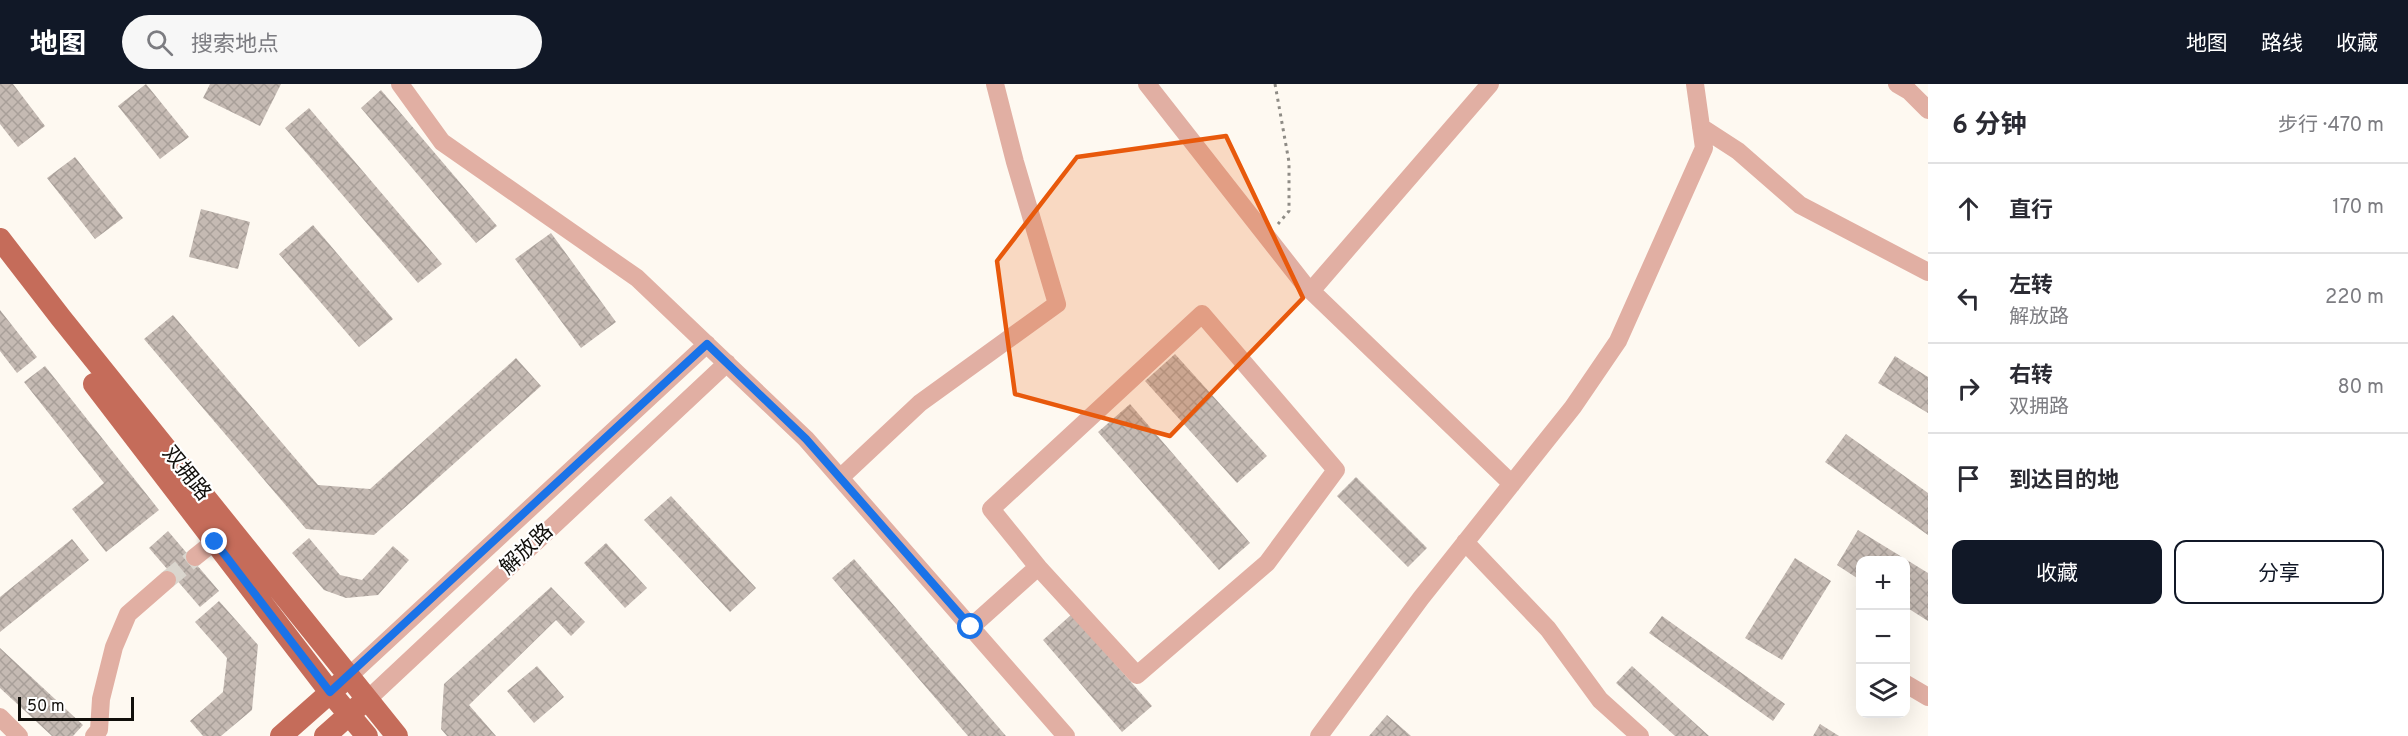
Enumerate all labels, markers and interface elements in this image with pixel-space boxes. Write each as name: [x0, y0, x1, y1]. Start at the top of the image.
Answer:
search box: [122, 15, 542, 69]
icon: search: [143, 26, 176, 59]
text: 地图: [30, 28, 86, 64]
text: 地图: [2186, 31, 2228, 58]
text: 路线: [2261, 31, 2303, 58]
text: 收藏: [2336, 31, 2378, 58]
text: 搜索地点: [191, 32, 279, 59]
text: 6 分钟: [1952, 110, 2026, 143]
text: 步行 · 470 m: [2278, 113, 2384, 139]
icon: ahead: [1952, 192, 1985, 225]
text: 170 m: [2332, 195, 2384, 221]
text: 直行: [2009, 198, 2053, 225]
text: 左转: [2009, 273, 2053, 300]
icon: left: [1952, 282, 1985, 315]
text: 220 m: [2325, 285, 2384, 311]
text: 解放路: [2009, 305, 2069, 331]
text: 右转: [2009, 363, 2053, 390]
icon: right: [1952, 372, 1985, 405]
text: 80 m: [2338, 375, 2384, 401]
text: 双拥路: [2009, 395, 2069, 421]
street label: 双拥路: [156, 441, 216, 507]
icon: arrive: [1952, 462, 1985, 495]
text: 到达目的地: [2009, 468, 2119, 495]
street label: 解放路: [495, 519, 559, 581]
route end: [201, 528, 227, 554]
button: 收藏: [1952, 540, 2162, 604]
button: 分享: [2174, 540, 2384, 604]
map controls: [1856, 556, 1910, 718]
button: +: [1856, 556, 1910, 610]
button: −: [1856, 610, 1910, 664]
route start: [957, 613, 983, 639]
button: layers: [1856, 664, 1910, 718]
scale bar: [18, 694, 134, 722]
text: 50 m: [27, 697, 65, 717]

